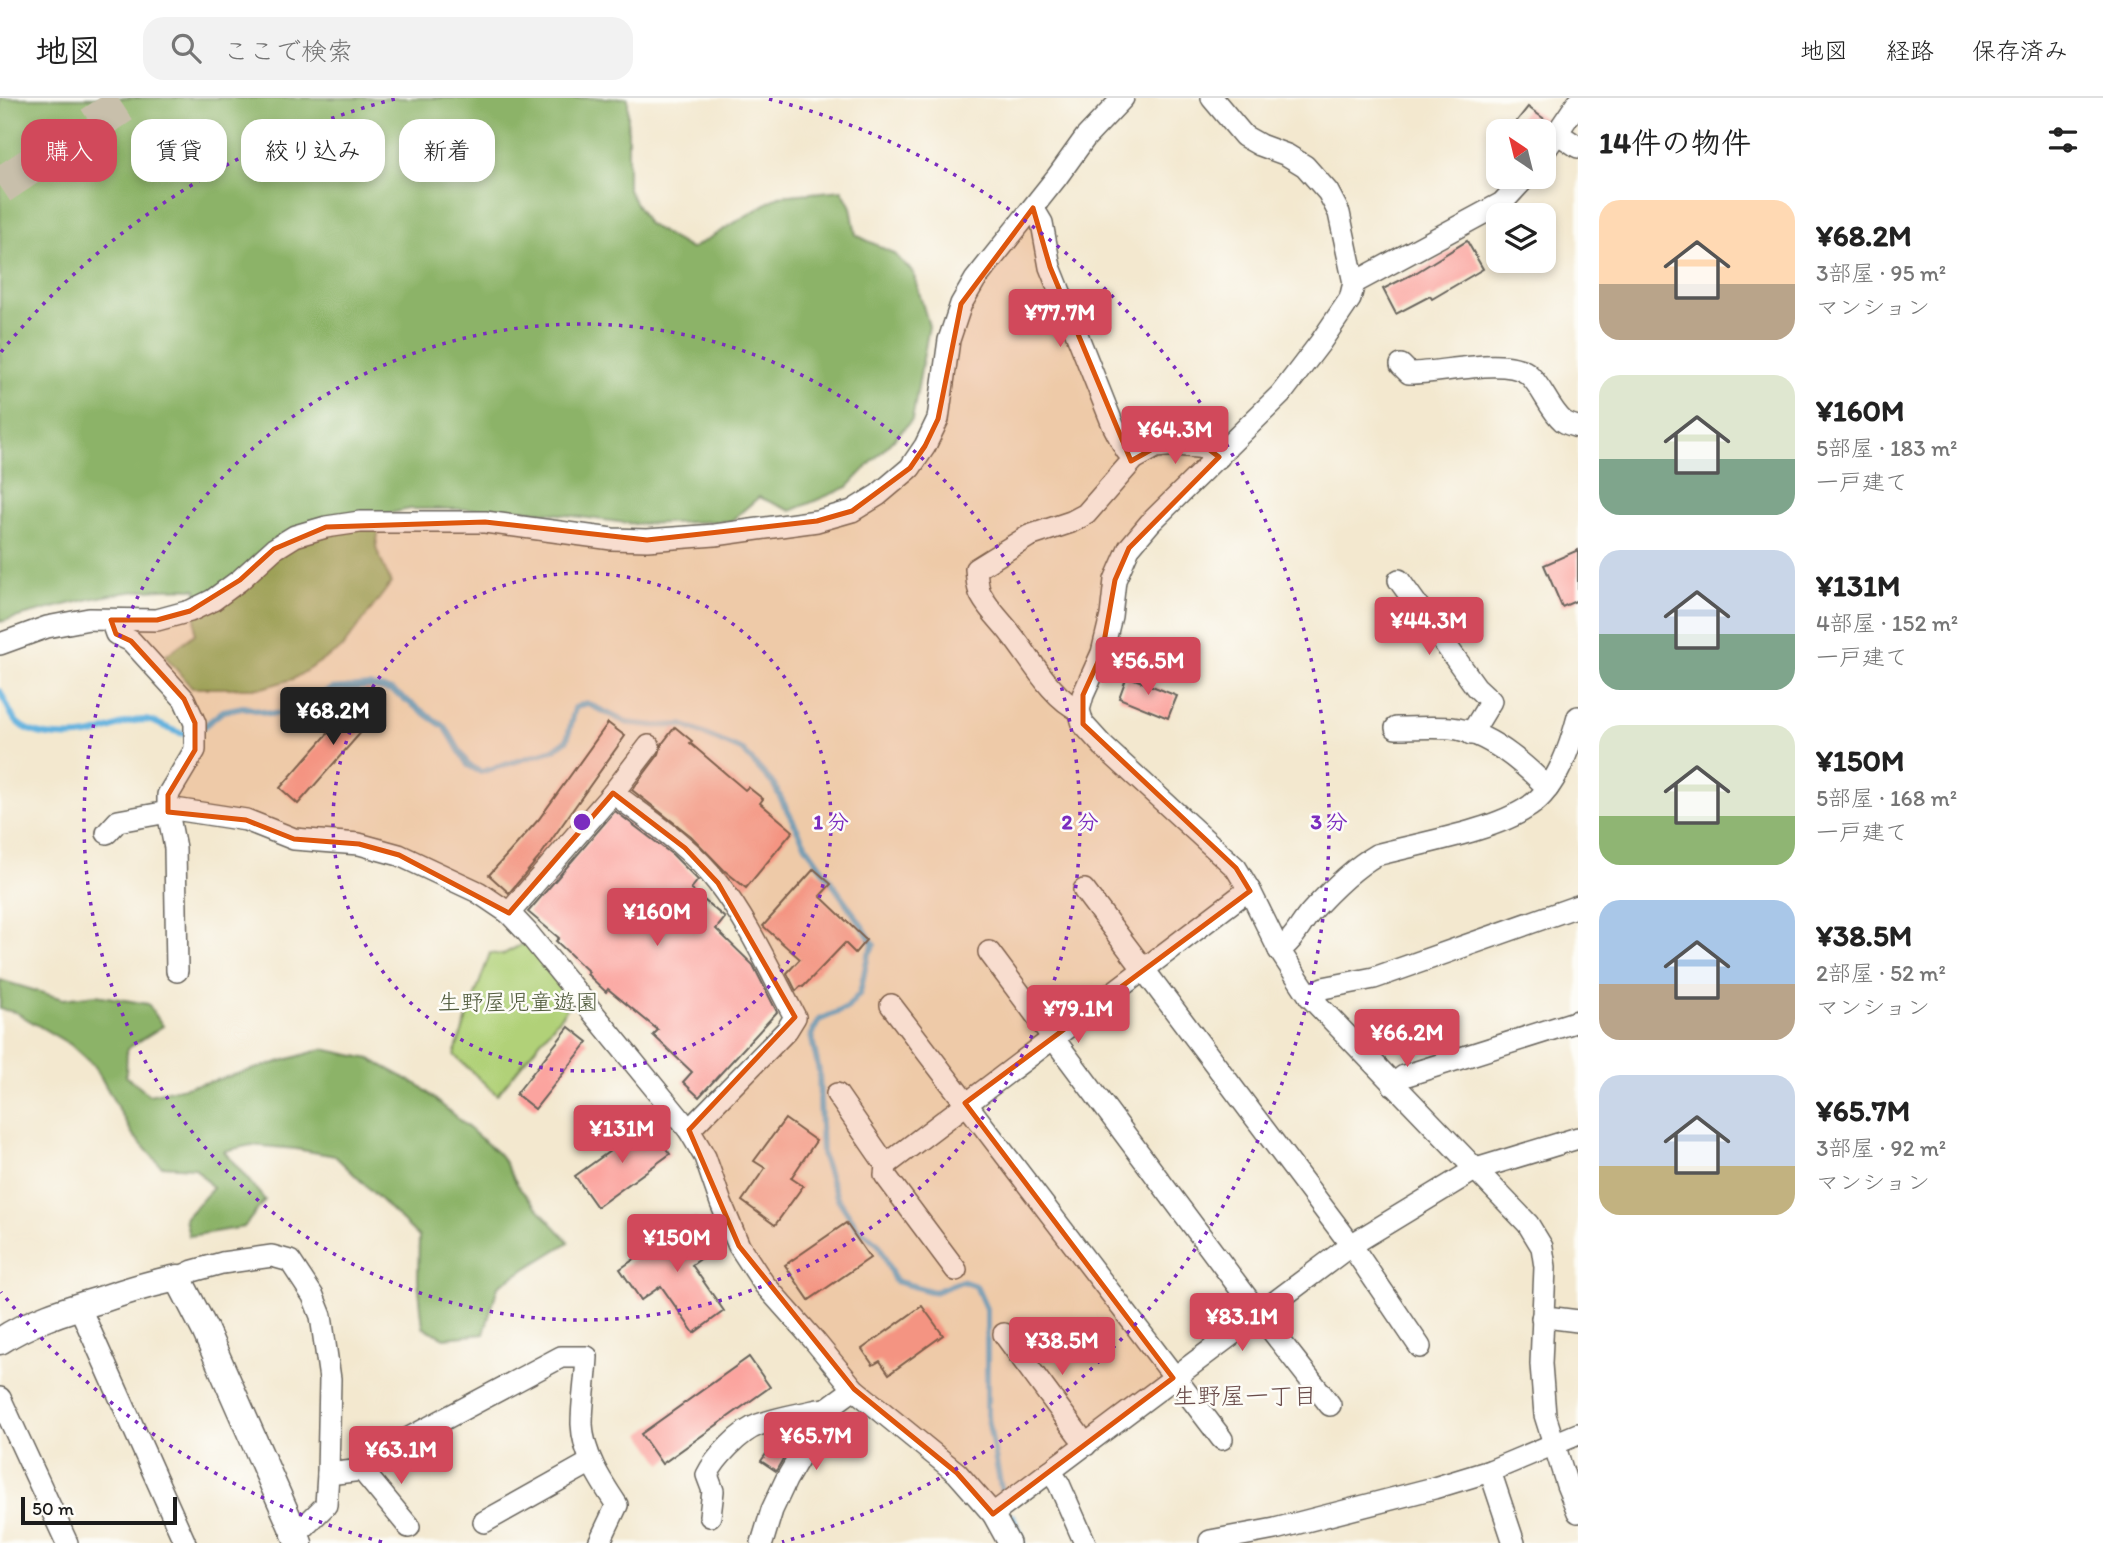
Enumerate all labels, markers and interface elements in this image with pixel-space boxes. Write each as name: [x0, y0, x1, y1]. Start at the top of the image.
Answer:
search box: [143, 17, 633, 80]
icon: search: [167, 29, 205, 67]
text: 地図: [35, 31, 101, 70]
text: ここで検索: [223, 35, 353, 67]
text: 地図: [1800, 36, 1848, 65]
text: 経路: [1886, 36, 1934, 65]
text: 保存済み: [1972, 36, 2068, 65]
chip: 購入: [21, 119, 117, 182]
chip: 賃貸: [131, 119, 227, 182]
chip: 絞り込み: [241, 119, 385, 182]
chip: 新着: [399, 119, 495, 182]
north arrow: [1486, 119, 1556, 189]
map controls: [1486, 119, 1556, 273]
icon: filters: [2044, 121, 2082, 159]
text: 14件の物件: [1599, 124, 1751, 161]
button: layers: [1486, 203, 1556, 273]
text: ¥68.2M: [1816, 217, 1912, 254]
icon: home: [1655, 228, 1739, 312]
text: 3部屋 · 95 m²: [1816, 259, 1946, 287]
pin: ¥77.7M: [1003, 289, 1117, 349]
text: マンション: [1816, 293, 1930, 321]
text: ¥77.7M: [1025, 298, 1095, 326]
text: ¥160M: [1816, 392, 1905, 429]
icon: home: [1655, 403, 1739, 487]
pin: ¥64.3M: [1118, 406, 1232, 466]
text: ¥64.3M: [1137, 415, 1213, 443]
text: 5部屋 · 183 m²: [1816, 434, 1957, 462]
text: 一戸建て: [1816, 468, 1908, 496]
text: ¥131M: [1816, 567, 1901, 604]
icon: home: [1655, 578, 1739, 662]
pin: ¥44.3M: [1372, 598, 1486, 657]
text: ¥44.3M: [1391, 606, 1467, 634]
text: 4部屋 · 152 m²: [1816, 609, 1958, 637]
pin: ¥56.5M: [1091, 638, 1205, 697]
text: 一戸建て: [1816, 643, 1908, 671]
text: ¥56.5M: [1112, 646, 1184, 674]
pin: ¥68.2M: [276, 688, 390, 747]
text: ¥68.2M: [296, 696, 370, 724]
text: ¥150M: [1816, 742, 1905, 779]
icon: home: [1655, 753, 1739, 837]
text: 5部屋 · 168 m²: [1816, 784, 1957, 812]
text: 1 分: [813, 809, 849, 834]
text: 2 分: [1062, 809, 1098, 834]
text: 3 分: [1310, 809, 1348, 834]
centre of rings: [570, 810, 594, 834]
text: 一戸建て: [1816, 818, 1908, 846]
pin: ¥160M: [608, 888, 706, 948]
text: ¥160M: [623, 897, 691, 925]
text: ¥38.5M: [1816, 917, 1912, 954]
icon: home: [1655, 928, 1739, 1012]
text: 2部屋 · 52 m²: [1816, 959, 1946, 987]
pin: ¥79.1M: [1021, 986, 1135, 1045]
park label: 生野屋児童遊園: [438, 988, 599, 1016]
text: マンション: [1816, 993, 1930, 1021]
text: ¥79.1M: [1043, 994, 1113, 1022]
pin: ¥66.2M: [1350, 1010, 1464, 1069]
text: ¥66.2M: [1370, 1018, 1444, 1046]
text: ¥65.7M: [1816, 1092, 1910, 1129]
icon: home: [1655, 1103, 1739, 1187]
pin: ¥131M: [573, 1105, 671, 1165]
text: ¥131M: [590, 1114, 654, 1142]
text: 3部屋 · 92 m²: [1816, 1134, 1946, 1162]
text: マンション: [1816, 1168, 1930, 1196]
pin: ¥150M: [628, 1214, 726, 1274]
text: ¥150M: [643, 1223, 711, 1251]
pin: ¥83.1M: [1185, 1294, 1299, 1353]
text: ¥83.1M: [1206, 1302, 1278, 1330]
pin: ¥38.5M: [1005, 1318, 1119, 1377]
text: ¥38.5M: [1025, 1326, 1099, 1354]
district label: 生野屋一丁目: [1173, 1381, 1317, 1410]
pin: ¥65.7M: [759, 1412, 873, 1472]
text: ¥65.7M: [780, 1421, 852, 1449]
pin: ¥63.1M: [344, 1426, 458, 1486]
text: ¥63.1M: [365, 1435, 437, 1463]
scale bar: [21, 1494, 177, 1526]
text: 50 m: [32, 1497, 74, 1520]

